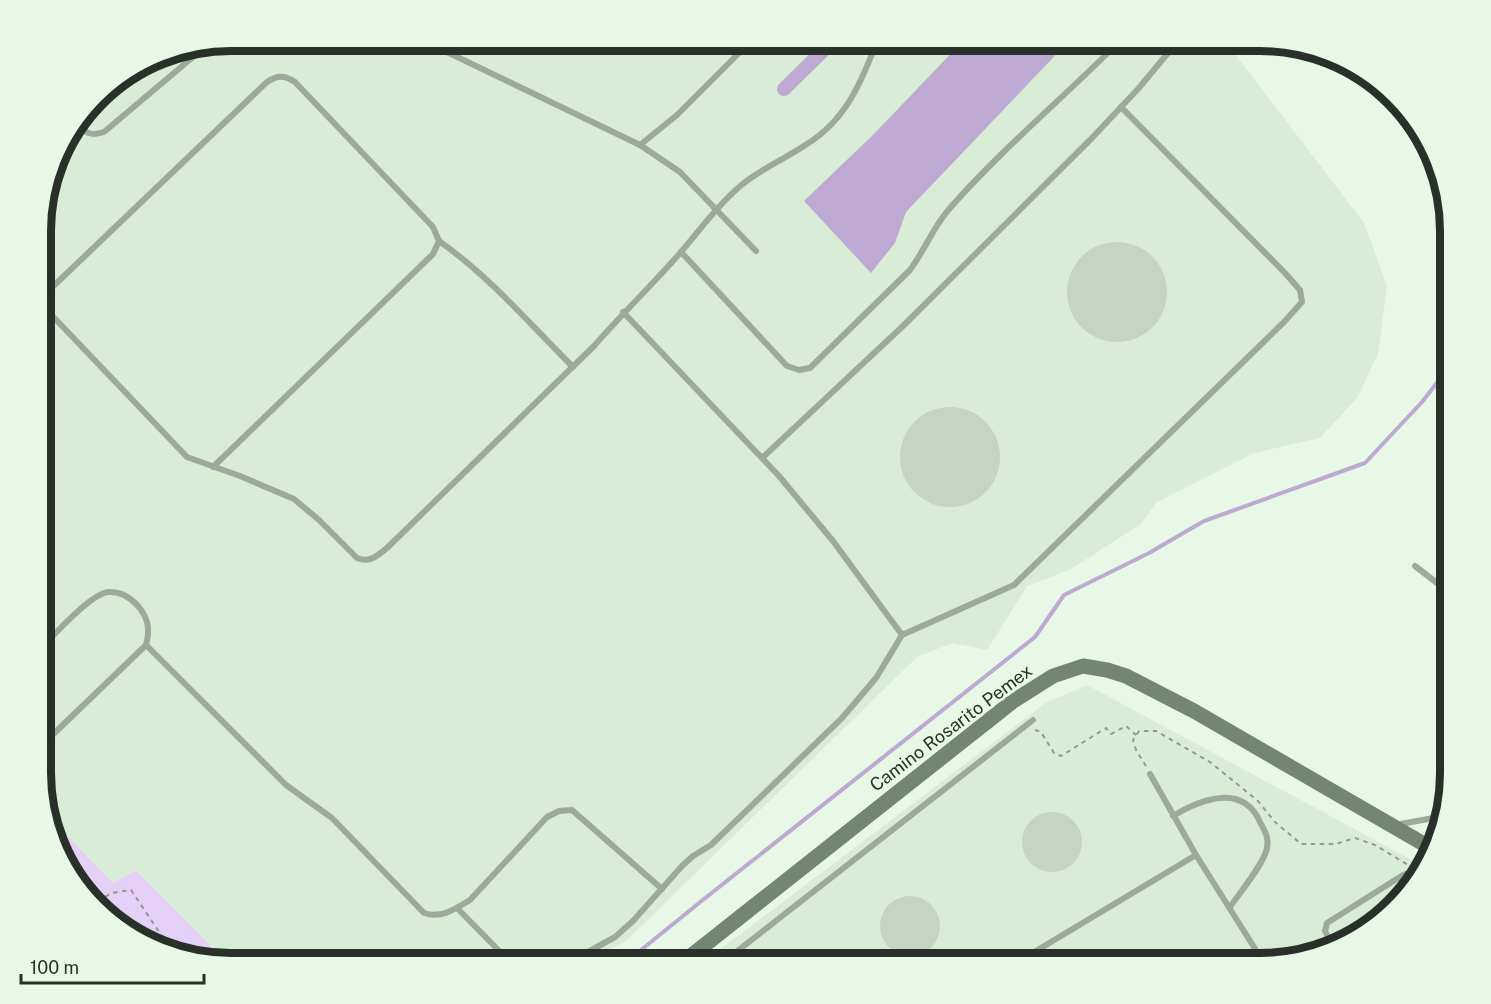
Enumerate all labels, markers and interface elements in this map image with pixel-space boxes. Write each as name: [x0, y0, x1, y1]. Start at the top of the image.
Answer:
street label: Camino Rosarito Pemex: [865, 660, 1036, 795]
scale bar: [21, 947, 204, 985]
text: 100 m: [30, 957, 79, 978]

